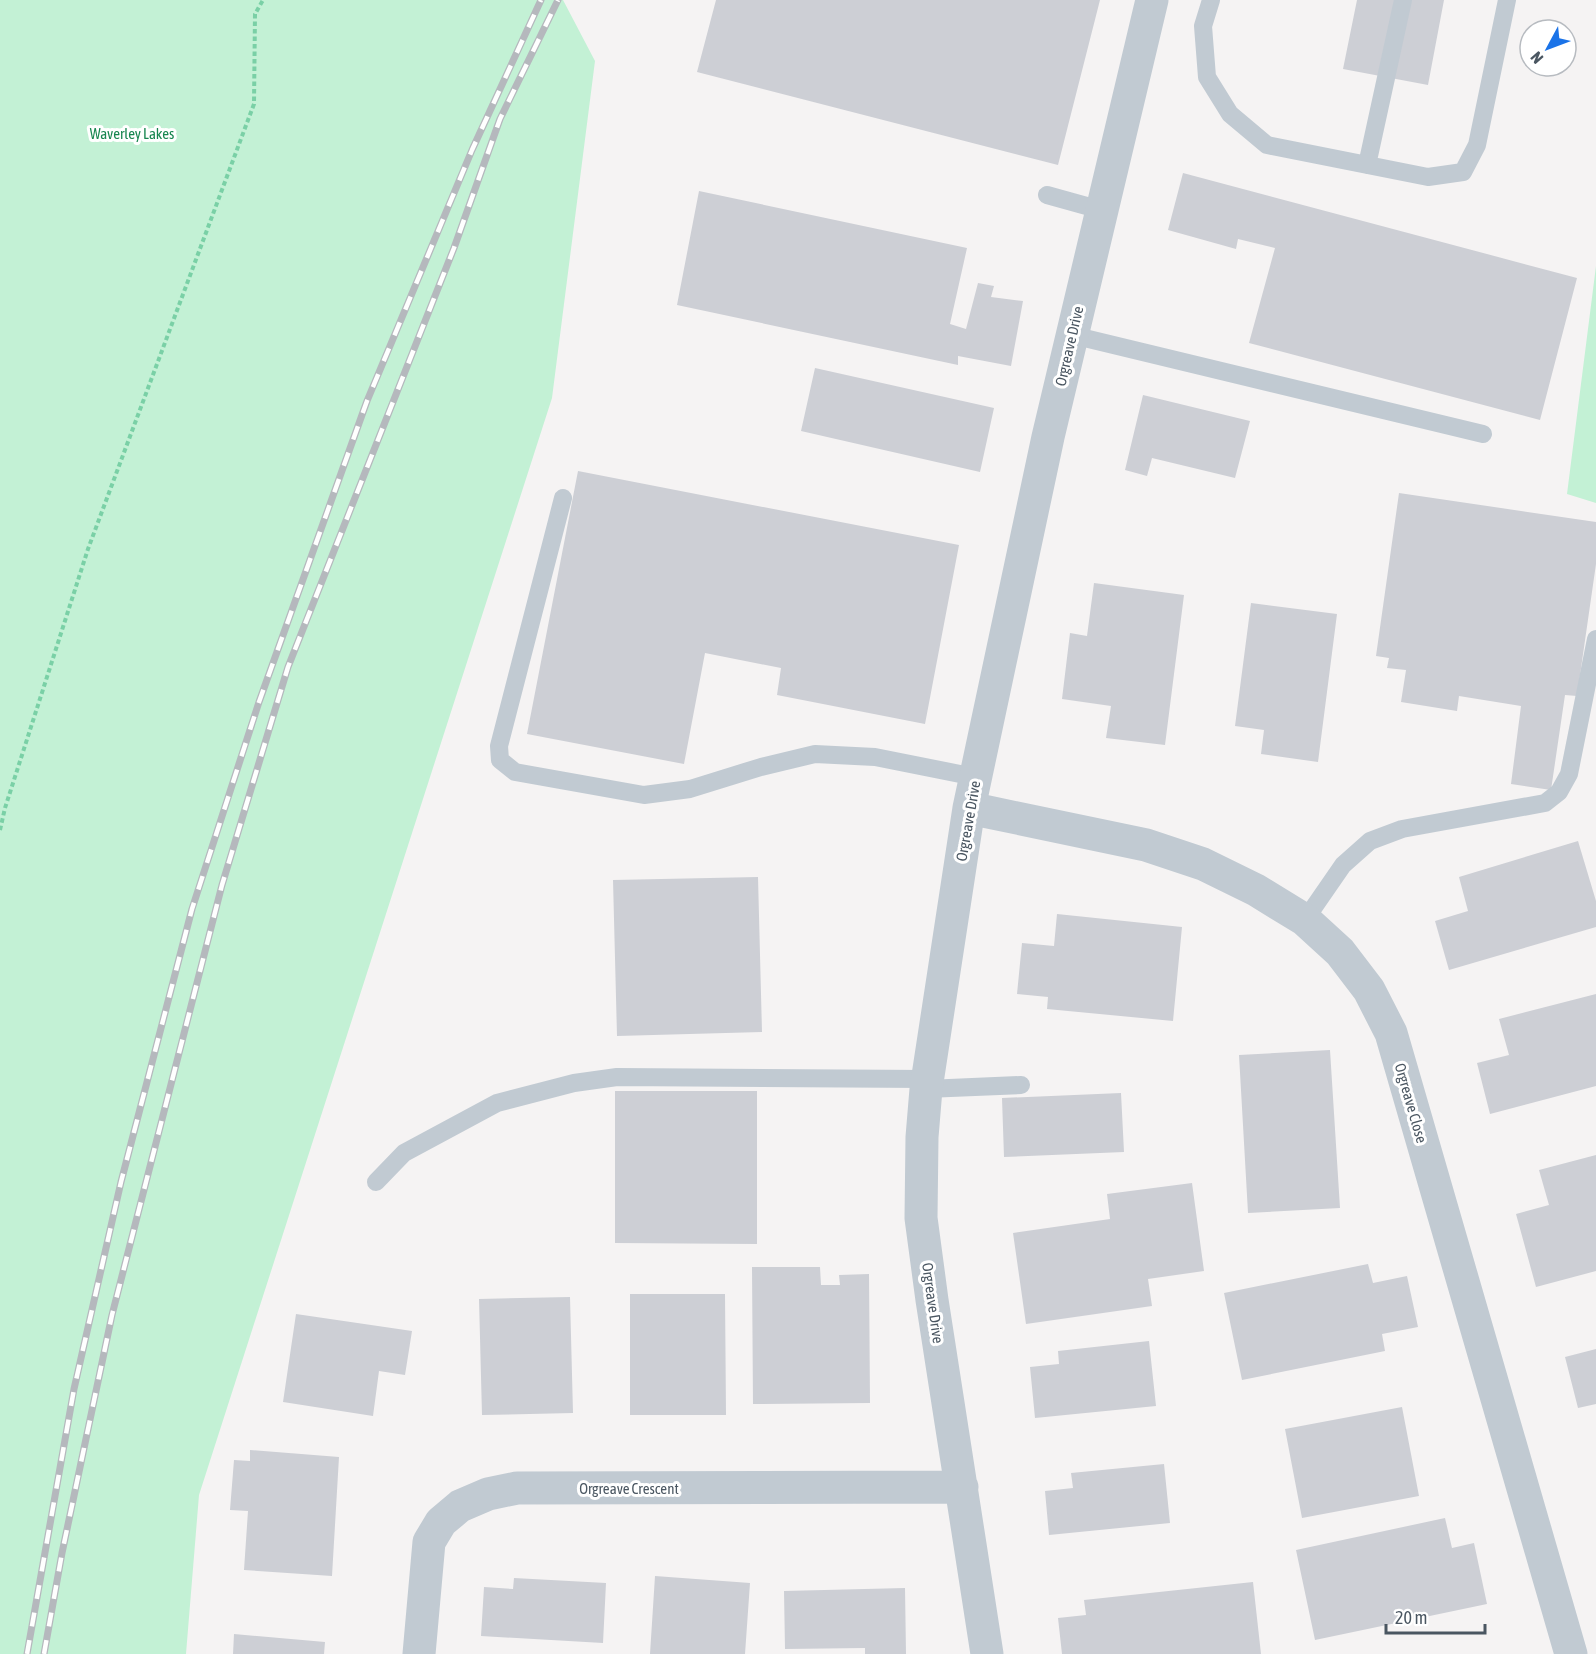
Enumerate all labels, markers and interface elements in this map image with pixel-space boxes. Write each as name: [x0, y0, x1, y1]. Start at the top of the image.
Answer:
north arrow: [1518, 18, 1578, 78]
text: N: [1527, 48, 1547, 67]
park label: Waverley Lakes: [90, 125, 174, 142]
street label: Orgreave Drive: [1052, 304, 1086, 388]
street label: Orgreave Drive: [953, 779, 983, 863]
street label: Orgreave Close: [1392, 1061, 1431, 1145]
street label: Orgreave Drive: [919, 1262, 947, 1345]
street label: Orgreave Crescent: [579, 1480, 679, 1497]
scale bar: [1386, 1597, 1485, 1635]
text: 20 m: [1395, 1607, 1427, 1628]

